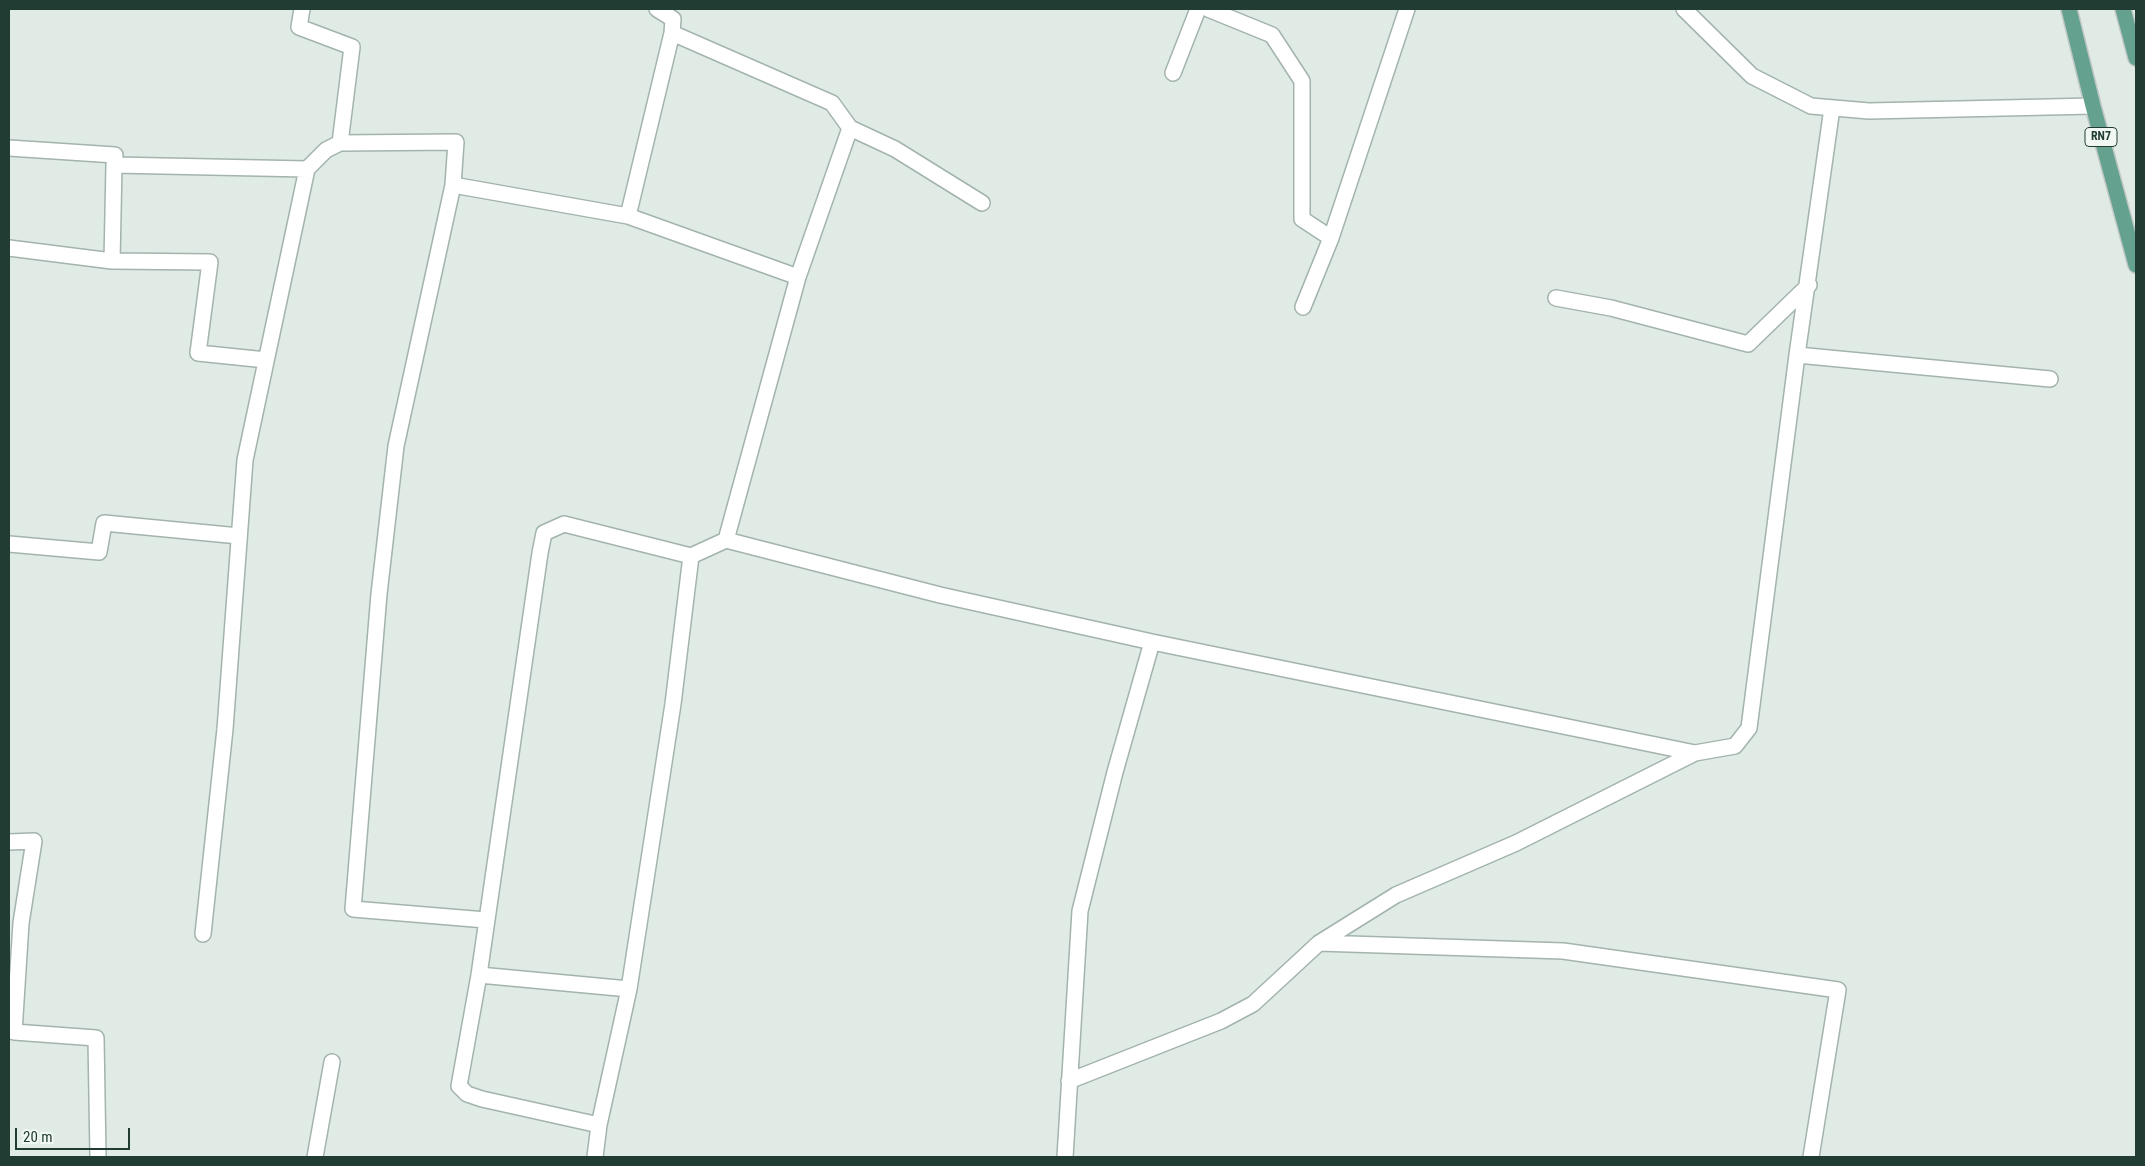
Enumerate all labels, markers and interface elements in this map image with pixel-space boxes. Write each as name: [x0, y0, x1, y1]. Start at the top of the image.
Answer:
road number: RN7: [2085, 128, 2117, 146]
scale bar: [18, 1118, 132, 1150]
text: 20 m: [23, 1128, 53, 1146]

